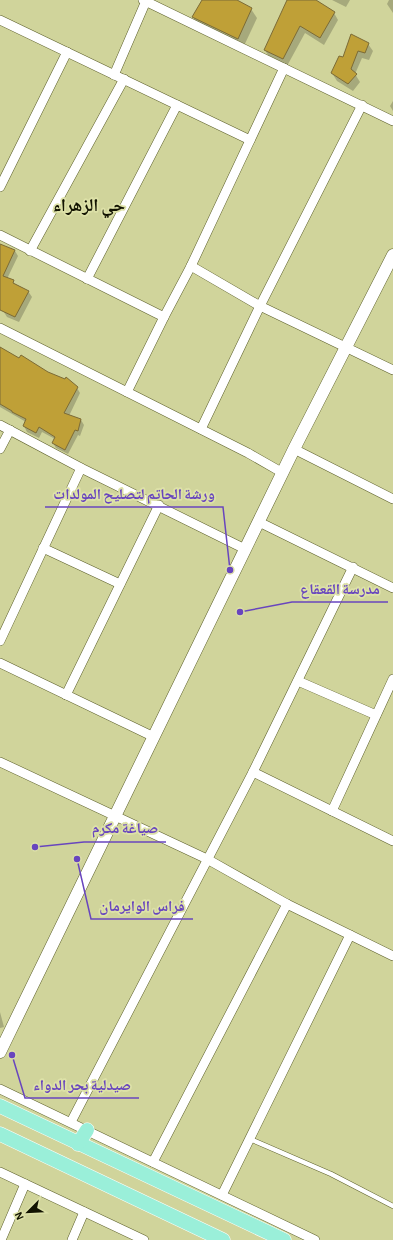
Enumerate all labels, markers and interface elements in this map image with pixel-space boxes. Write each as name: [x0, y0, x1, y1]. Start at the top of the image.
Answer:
district label: حي الزهراء: [53, 197, 126, 219]
callout: ورشة الحاتم لتصليح المولدات: [45, 480, 223, 507]
text: ورشة الحاتم لتصليح المولدات: [53, 487, 215, 504]
callout: مدرسة القعقاع: [292, 575, 388, 602]
text: مدرسة القعقاع: [300, 582, 380, 599]
callout: صياغة مكرم: [84, 815, 166, 842]
text: صياغة مكرم: [92, 821, 158, 838]
callout: فراس الوايرمان: [91, 892, 193, 919]
text: فراس الوايرمان: [99, 899, 185, 915]
callout: صيدلية بحر الدواء: [25, 1071, 139, 1098]
text: صيدلية بحر الدواء: [33, 1078, 131, 1094]
north arrow: [8, 1192, 48, 1232]
text: N: [13, 1210, 26, 1222]

